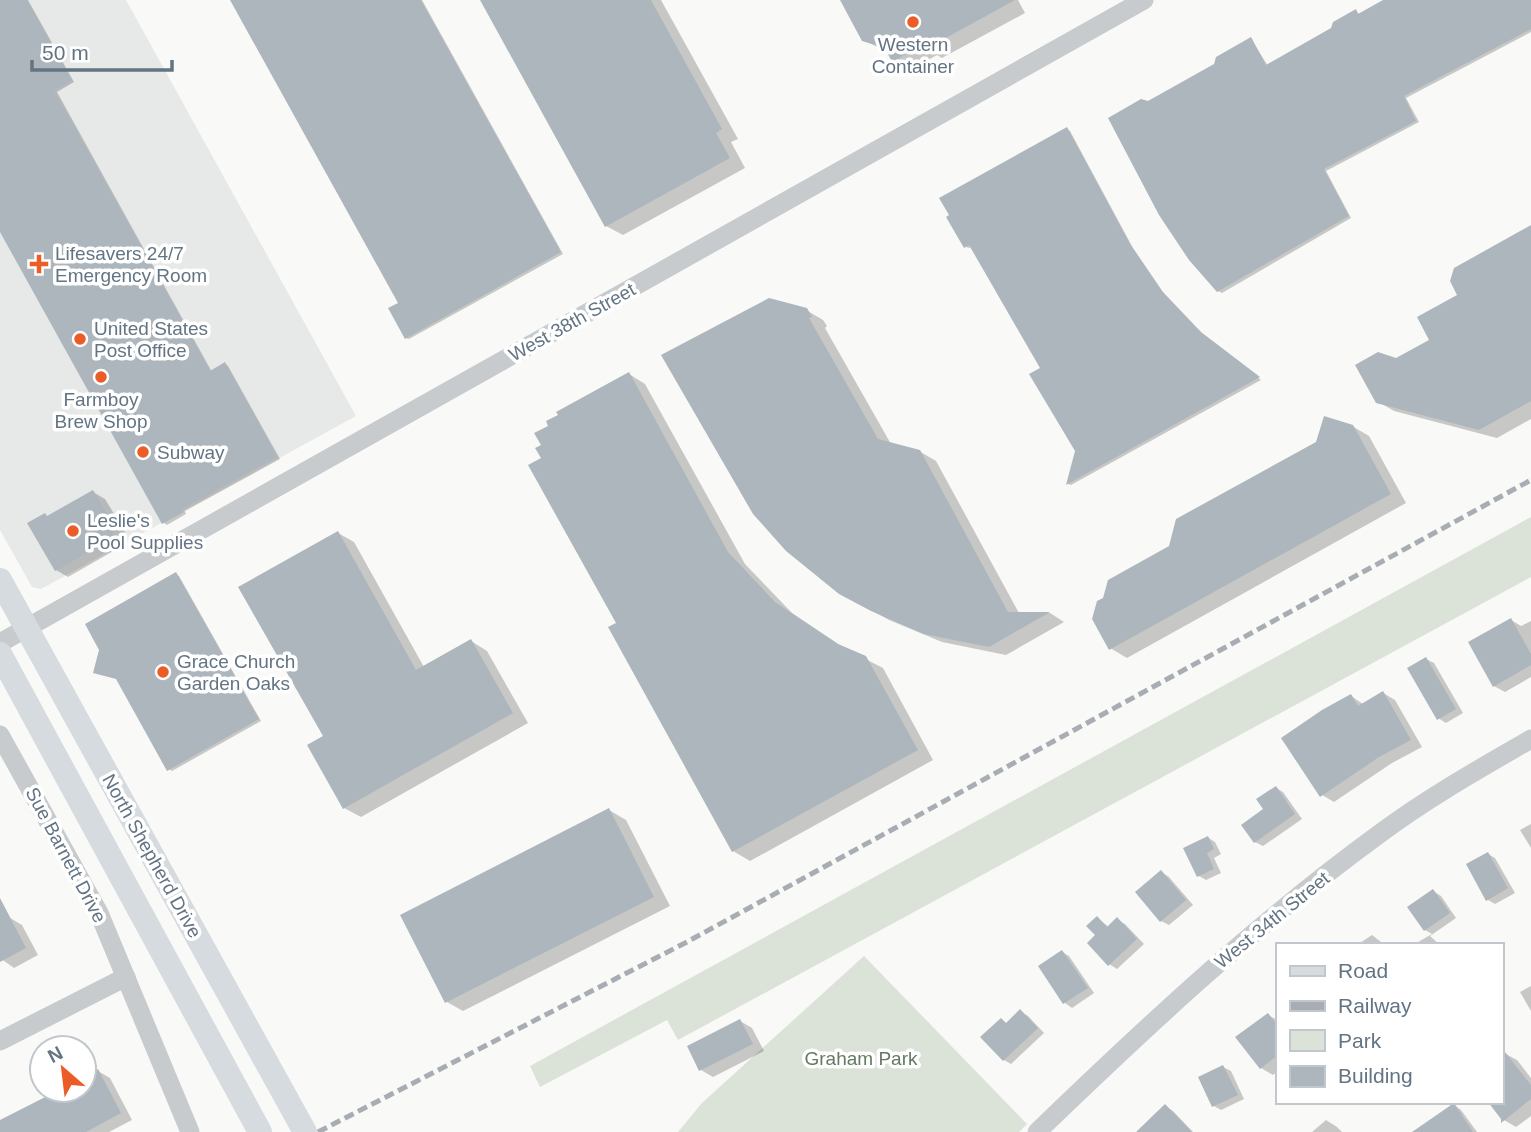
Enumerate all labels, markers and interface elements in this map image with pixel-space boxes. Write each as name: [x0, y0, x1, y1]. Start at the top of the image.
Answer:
marker: Western Container: [905, 14, 921, 30]
scale bar: [32, 28, 172, 72]
place label: Western Container: [872, 34, 955, 77]
text: 50 m: [42, 41, 89, 64]
place label: Lifesavers 24/7 Emergency Room: [55, 243, 207, 286]
marker: Lifesavers 24/7 Emergency Room: [29, 254, 49, 274]
street label: West 38th Street: [505, 278, 639, 365]
place label: United States Post Office: [94, 318, 208, 361]
marker: United States Post Office: [72, 331, 88, 347]
marker: Farmboy Brew Shop: [93, 369, 109, 385]
place label: Farmboy Brew Shop: [55, 389, 147, 432]
place label: Subway: [157, 442, 225, 463]
marker: Subway: [135, 444, 151, 460]
place label: Leslie's Pool Supplies: [87, 510, 203, 553]
marker: Leslie's Pool Supplies: [65, 523, 81, 539]
place label: Grace Church Garden Oaks: [177, 651, 295, 694]
marker: Grace Church Garden Oaks: [155, 664, 171, 680]
street label: North Shepherd Drive: [98, 771, 206, 941]
street label: Sue Barnett Drive: [22, 784, 110, 926]
street label: West 34th Street: [1211, 867, 1334, 973]
legend: [1276, 943, 1503, 1104]
text: Road: [1338, 959, 1388, 982]
text: Railway: [1338, 994, 1412, 1017]
text: Park: [1338, 1029, 1382, 1052]
north arrow: [28, 1034, 98, 1104]
text: N: [44, 1042, 66, 1067]
park label: Graham Park: [805, 1048, 918, 1069]
text: Building: [1338, 1064, 1413, 1087]

